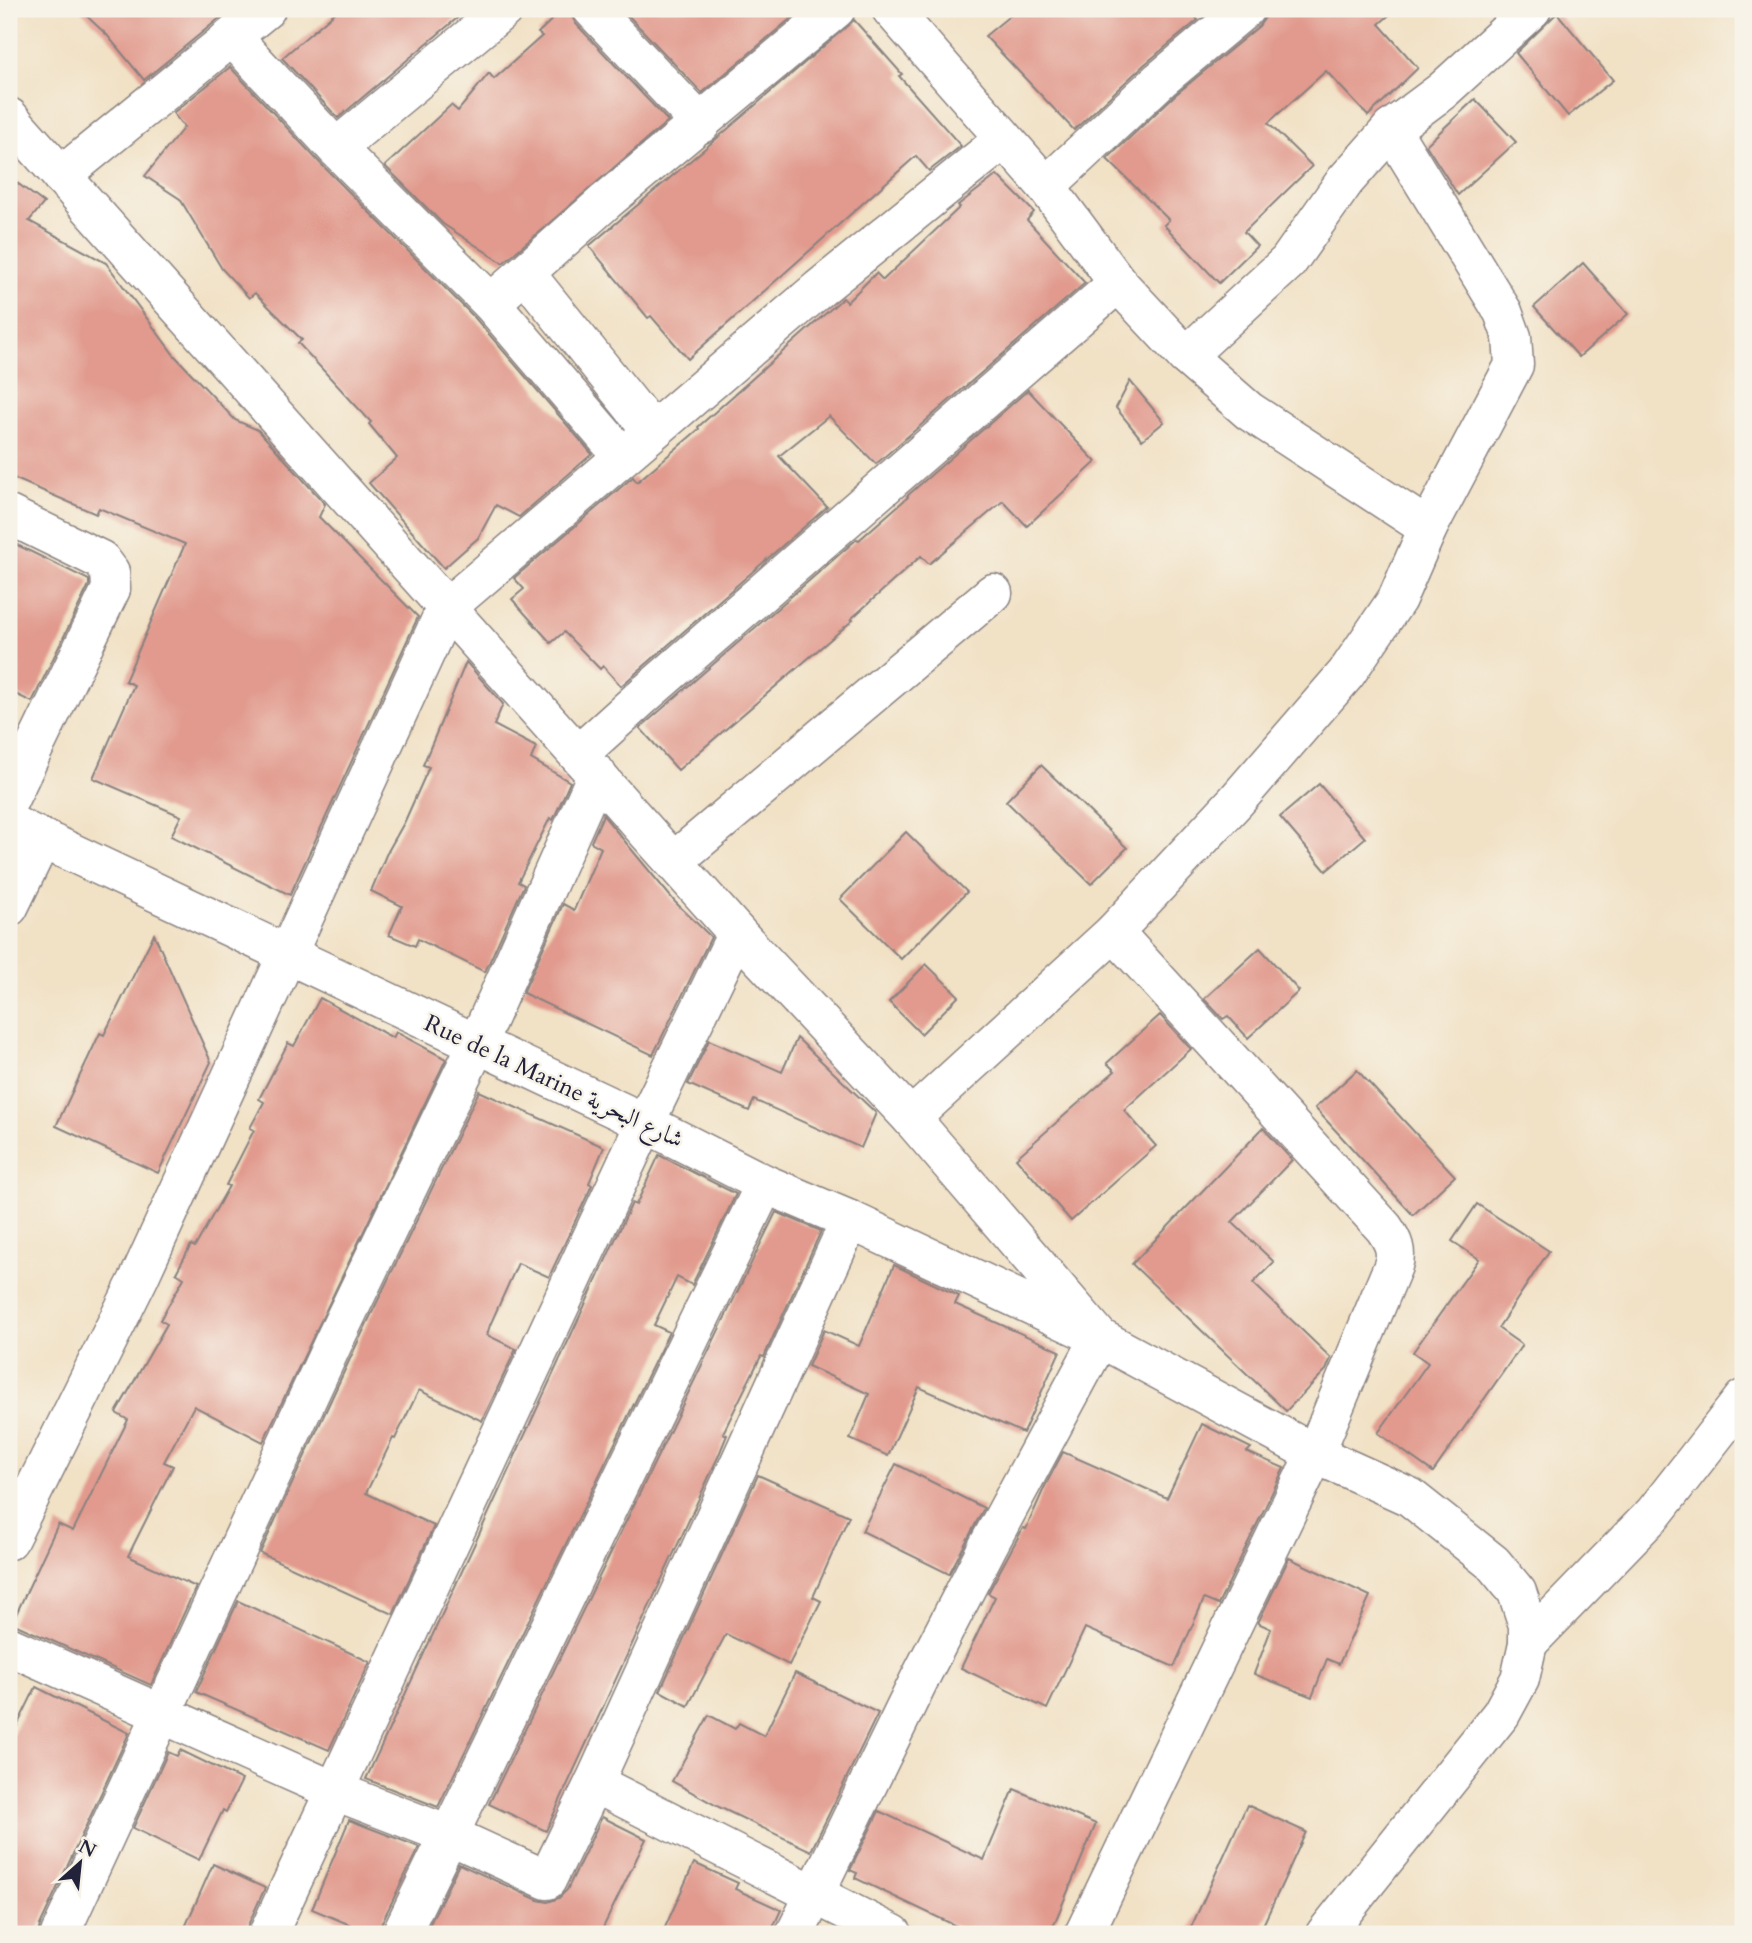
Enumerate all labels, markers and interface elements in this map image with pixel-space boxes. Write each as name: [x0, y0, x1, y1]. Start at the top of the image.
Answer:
street label: Rue de la Marine شارع البحرية: [418, 1007, 689, 1159]
north arrow: [46, 1828, 116, 1898]
text: N: [74, 1833, 101, 1864]

